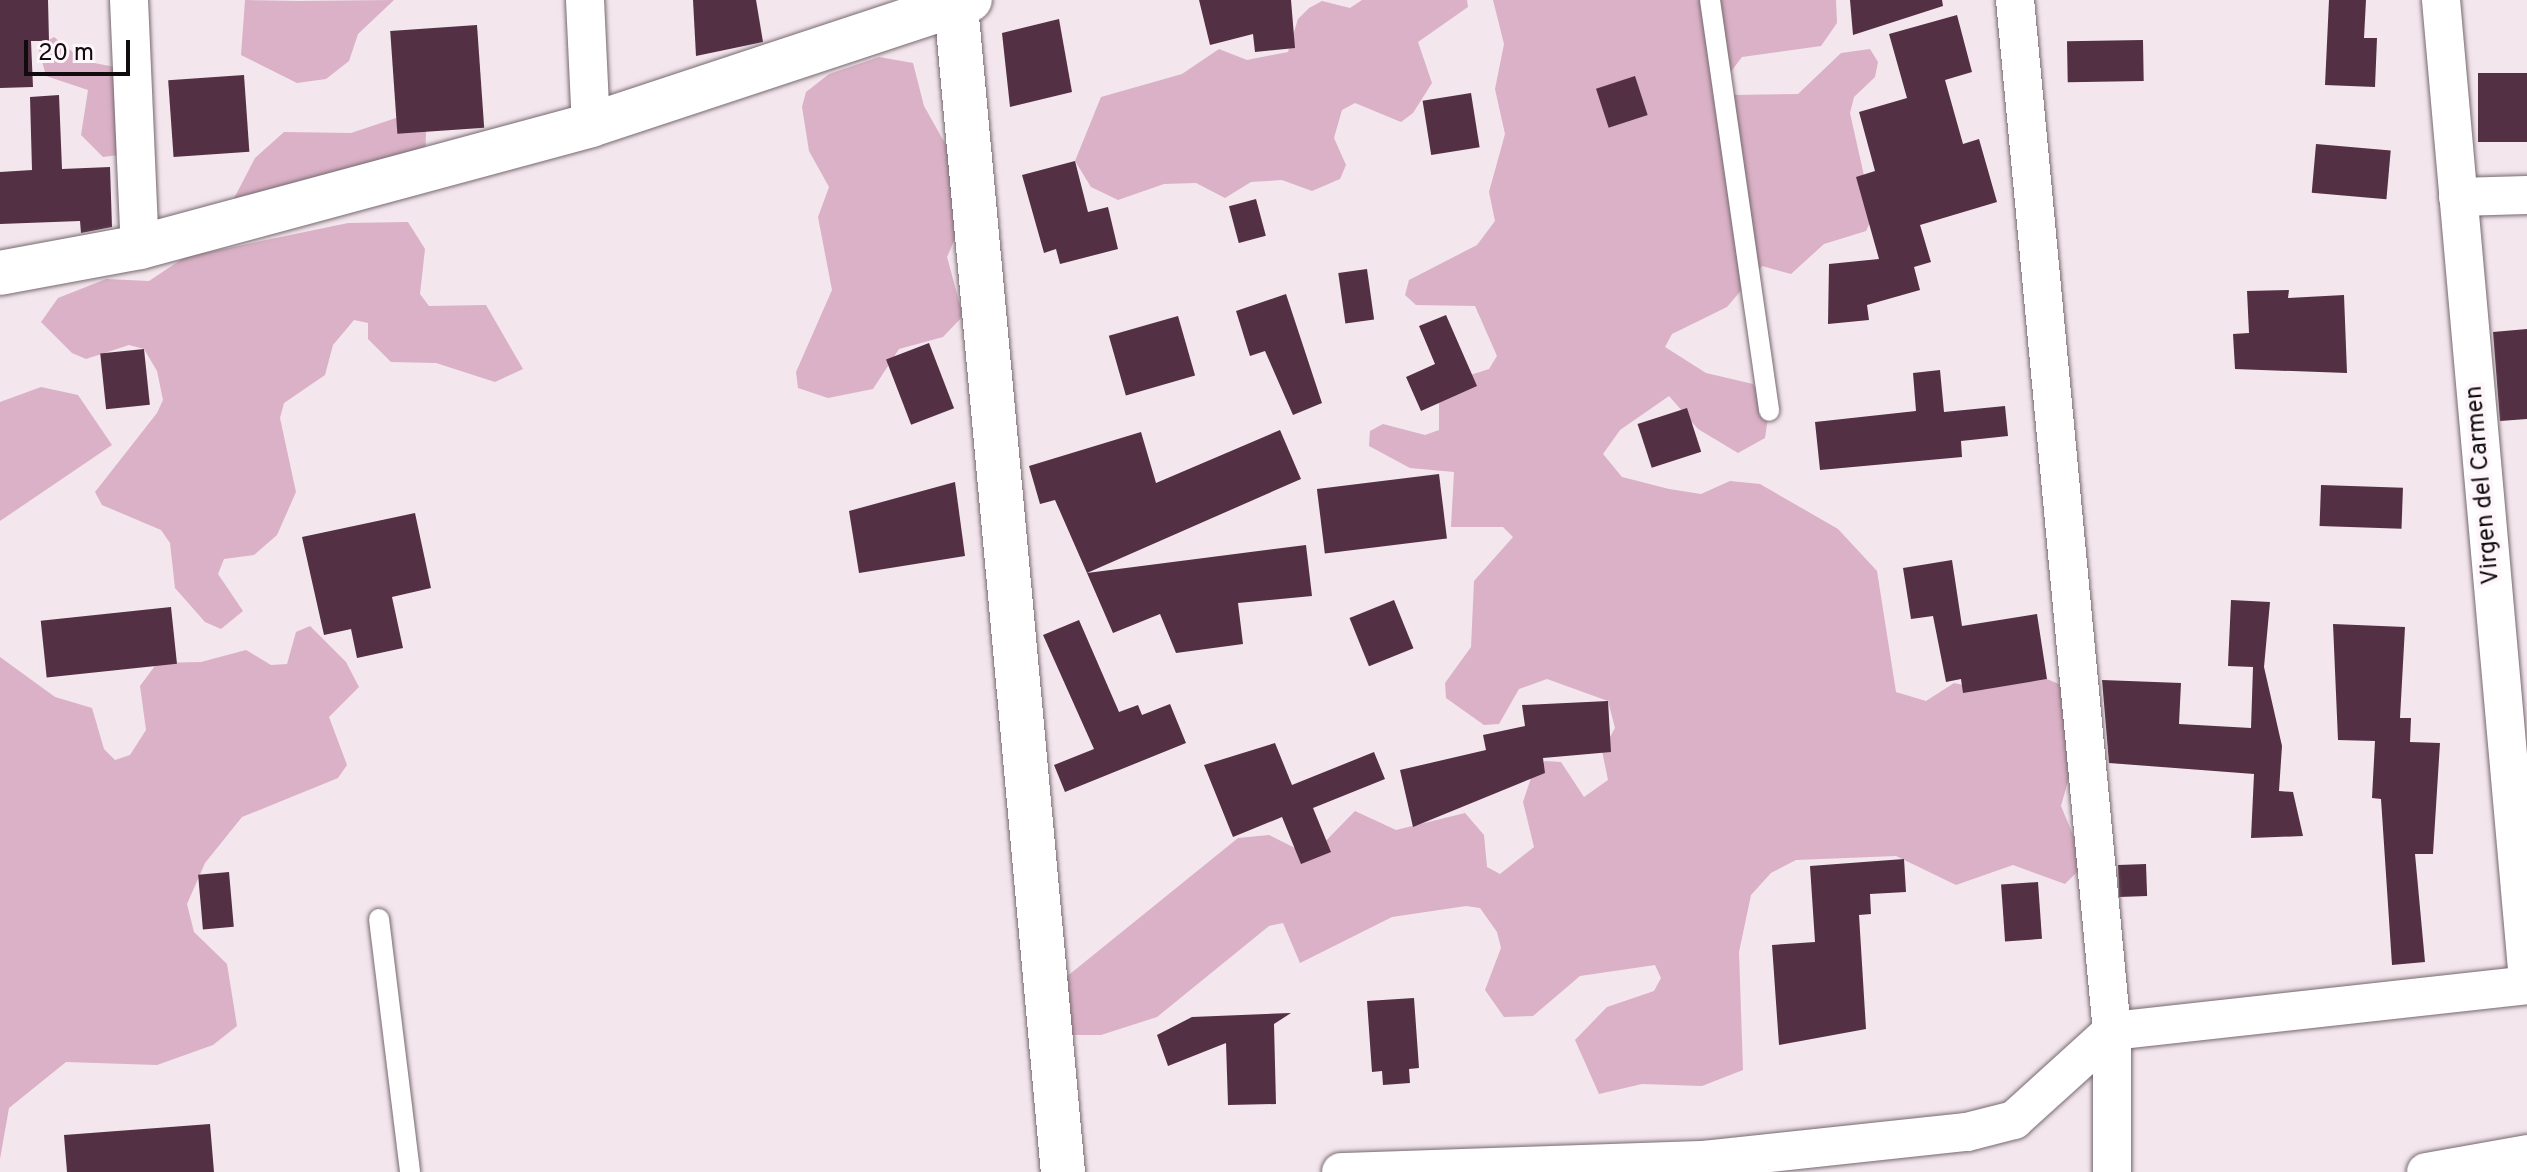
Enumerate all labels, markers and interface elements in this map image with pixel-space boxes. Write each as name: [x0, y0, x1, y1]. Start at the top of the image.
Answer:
scale bar: [28, 24, 134, 74]
text: 20 m: [38, 39, 94, 69]
street label: Virgen del Carmen: [2461, 384, 2507, 586]

